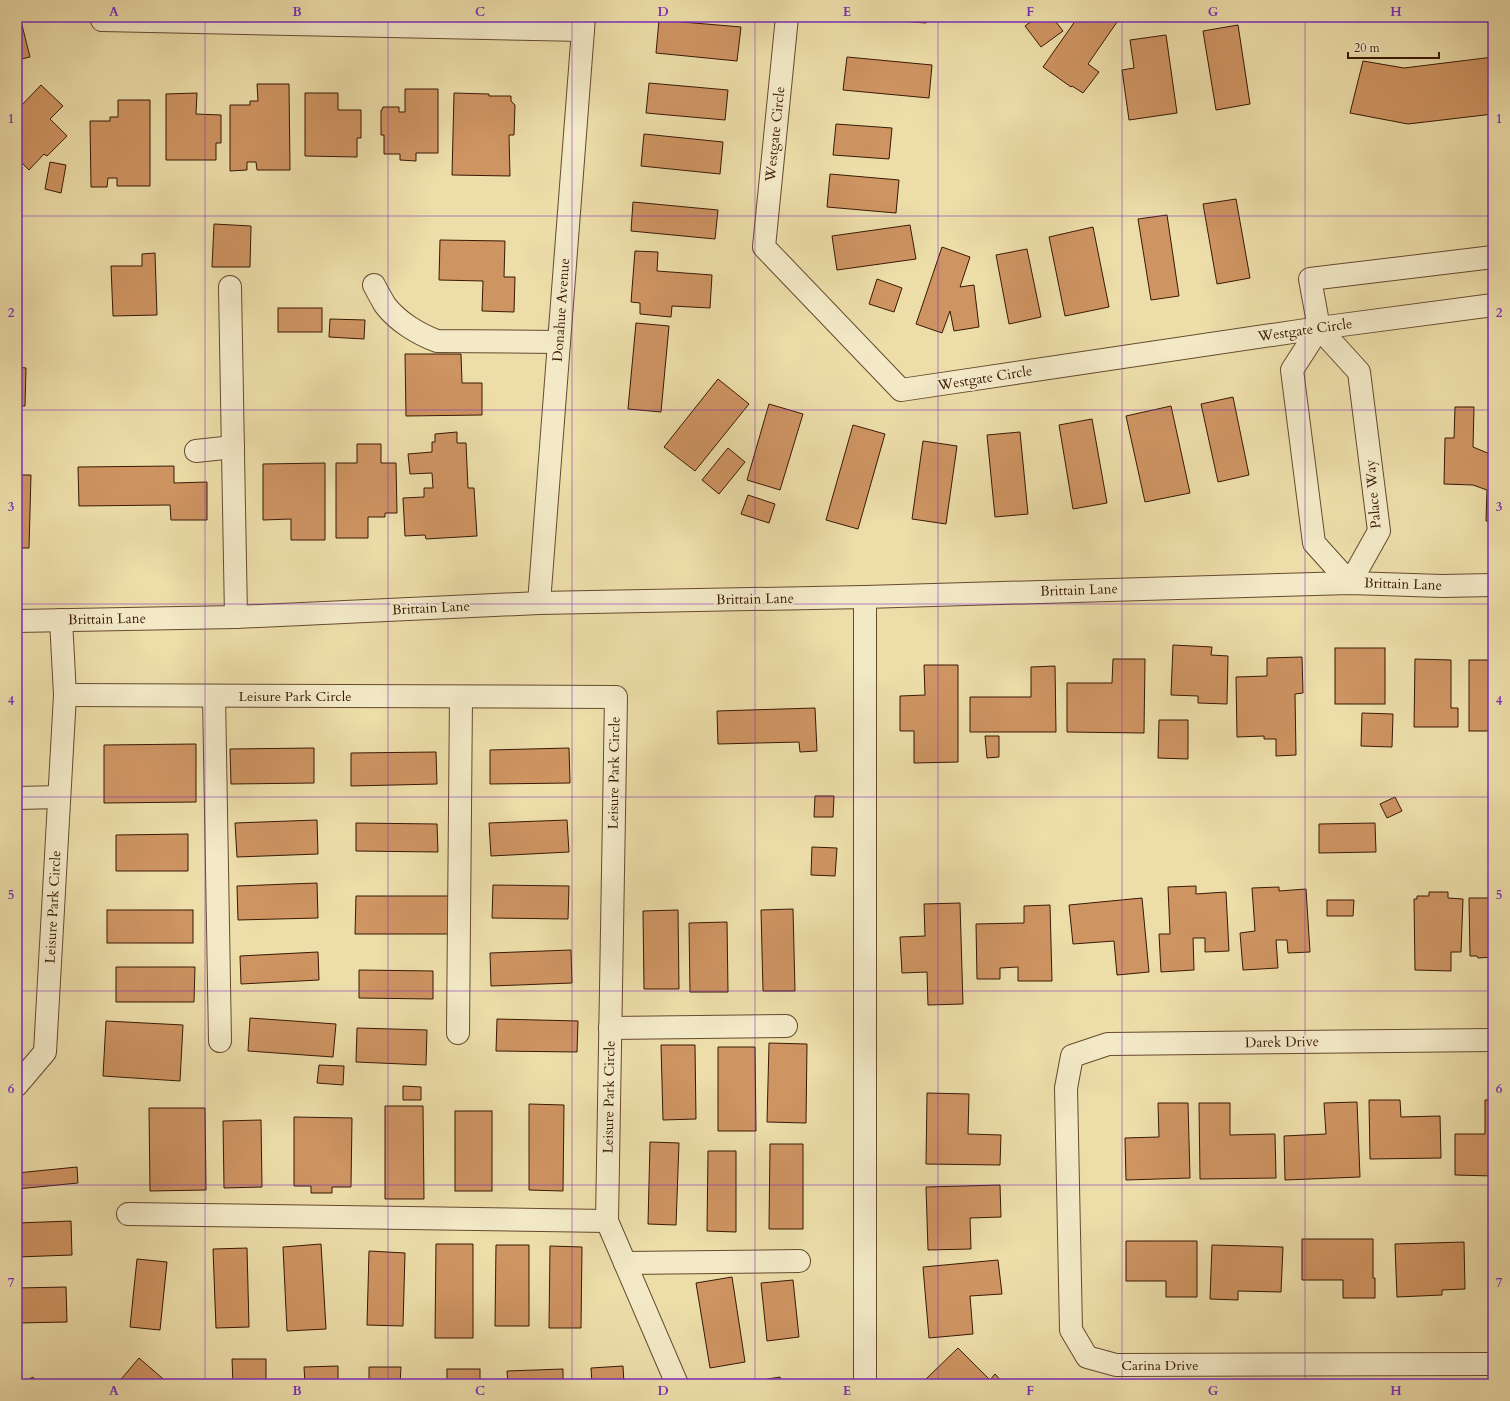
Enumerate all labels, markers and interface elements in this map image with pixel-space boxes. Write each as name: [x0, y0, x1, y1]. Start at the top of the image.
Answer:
text: A: [109, 3, 119, 21]
text: B: [292, 3, 302, 21]
text: C: [475, 3, 485, 21]
text: D: [657, 3, 669, 21]
text: E: [843, 3, 851, 21]
text: F: [1026, 3, 1034, 21]
text: G: [1208, 3, 1219, 21]
text: H: [1390, 3, 1402, 21]
scale bar: [1348, 34, 1439, 60]
text: 20 m: [1354, 40, 1381, 56]
street label: Westgate Circle: [760, 86, 789, 183]
text: 1: [8, 110, 14, 128]
text: 1: [1496, 110, 1502, 128]
street label: Donahue Avenue: [548, 258, 574, 362]
text: 2: [8, 304, 15, 322]
text: 2: [1496, 304, 1503, 322]
street label: Westgate Circle: [1255, 314, 1354, 346]
street label: Westgate Circle: [935, 361, 1034, 395]
street label: Palace Way: [1360, 458, 1385, 529]
text: 3: [8, 498, 15, 516]
text: 3: [1496, 498, 1503, 516]
street label: Brittain Lane: [1364, 573, 1442, 595]
street label: Brittain Lane: [1040, 579, 1118, 601]
street label: Brittain Lane: [716, 589, 794, 609]
street label: Brittain Lane: [392, 596, 470, 620]
street label: Brittain Lane: [68, 609, 146, 629]
street label: Leisure Park Circle: [238, 687, 352, 706]
text: 4: [8, 692, 15, 710]
text: 4: [1496, 692, 1503, 710]
street label: Leisure Park Circle: [604, 716, 624, 830]
street label: Leisure Park Circle: [41, 850, 65, 964]
text: 5: [8, 886, 14, 904]
text: 5: [1496, 886, 1502, 904]
street label: Darek Drive: [1245, 1032, 1319, 1052]
street label: Leisure Park Circle: [599, 1040, 619, 1154]
text: 6: [8, 1080, 15, 1098]
text: 6: [1496, 1080, 1503, 1098]
text: 7: [8, 1274, 15, 1292]
text: 7: [1496, 1274, 1503, 1292]
street label: Carina Drive: [1121, 1356, 1199, 1375]
text: A: [109, 1382, 119, 1400]
text: B: [292, 1382, 302, 1400]
text: C: [475, 1382, 485, 1400]
text: D: [657, 1382, 669, 1400]
text: E: [843, 1382, 851, 1400]
text: F: [1026, 1382, 1034, 1400]
text: G: [1208, 1382, 1219, 1400]
text: H: [1390, 1382, 1402, 1400]

